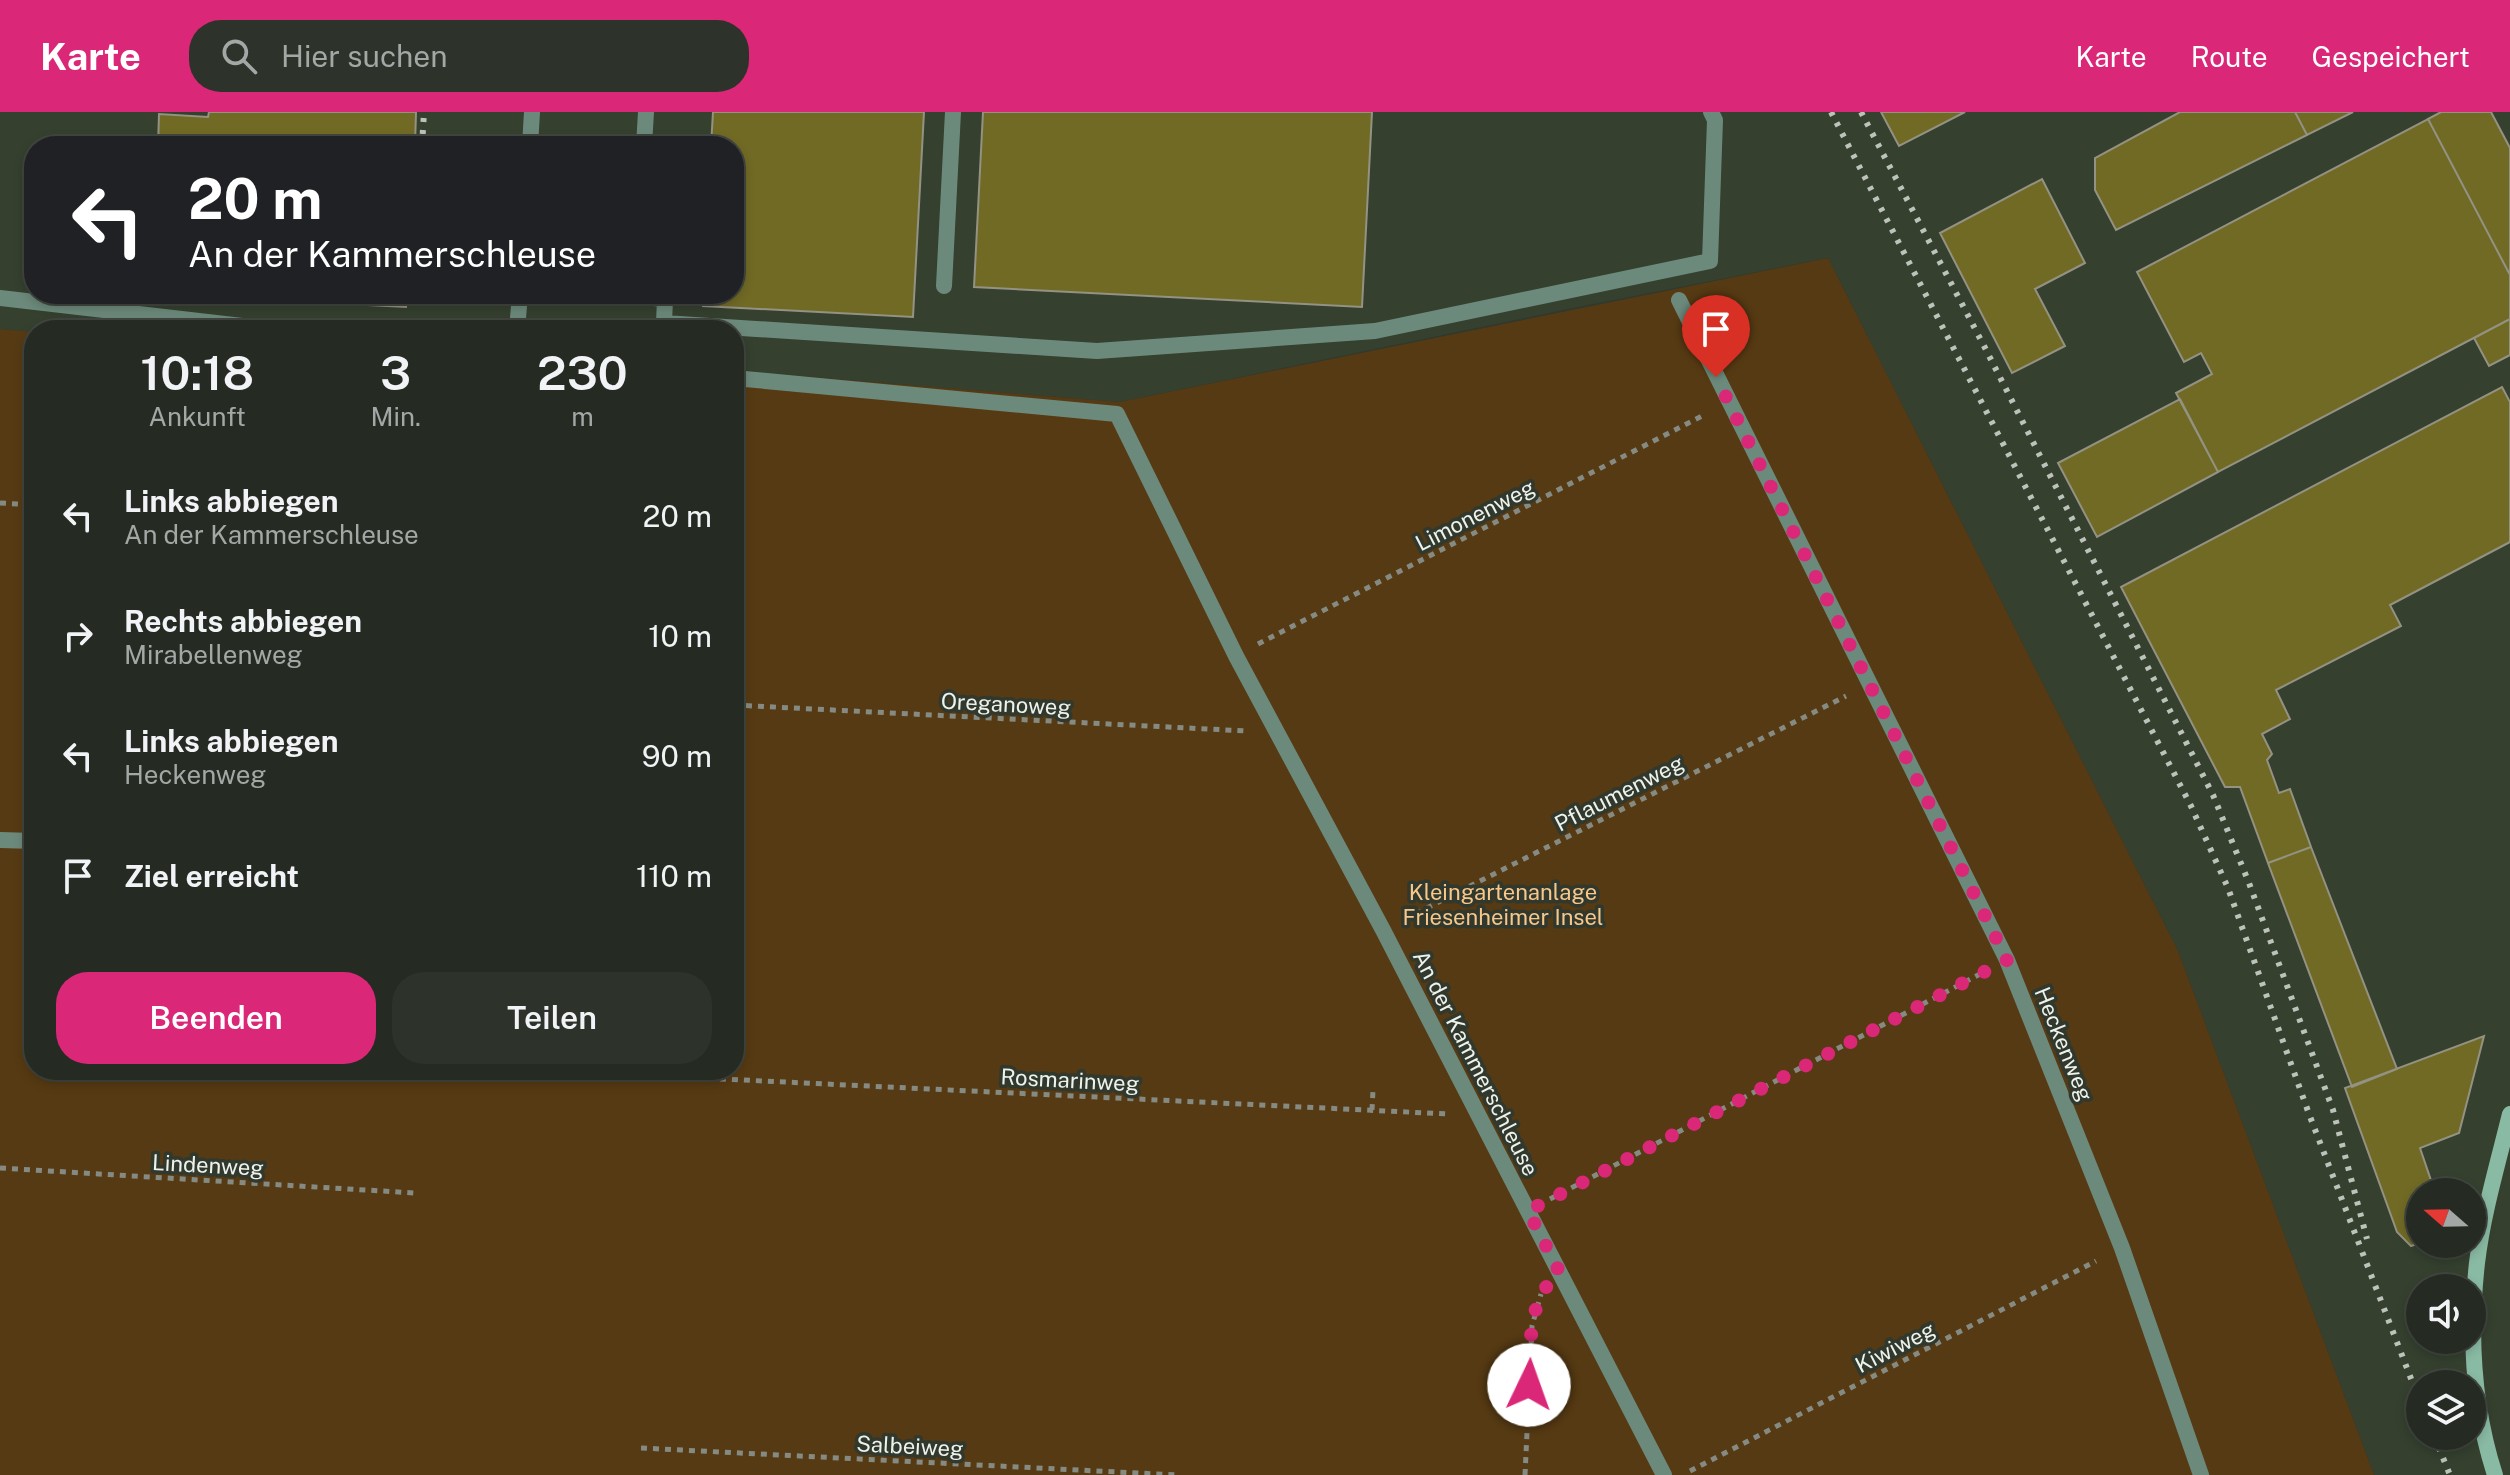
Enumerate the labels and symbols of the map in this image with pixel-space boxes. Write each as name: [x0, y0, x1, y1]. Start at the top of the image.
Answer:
pin: [1682, 295, 1750, 377]
street label: Limonenweg: [1411, 474, 1539, 556]
street label: Oreganoweg: [940, 688, 1072, 720]
street label: Pflaumenweg: [1550, 749, 1688, 837]
park label: Kleingartenanlage Friesenheimer Insel: [1402, 879, 1604, 930]
street label: An der Kammerschleuse: [1408, 946, 1544, 1180]
street label: Heckenweg: [2029, 983, 2099, 1105]
street label: Rosmarinweg: [1000, 1063, 1140, 1097]
street label: Lindenweg: [151, 1149, 265, 1181]
north arrow: [2406, 1178, 2486, 1258]
street label: Kiwiweg: [1851, 1316, 1939, 1378]
position arrow: [1487, 1343, 1571, 1427]
street label: Salbeiweg: [856, 1430, 964, 1462]

